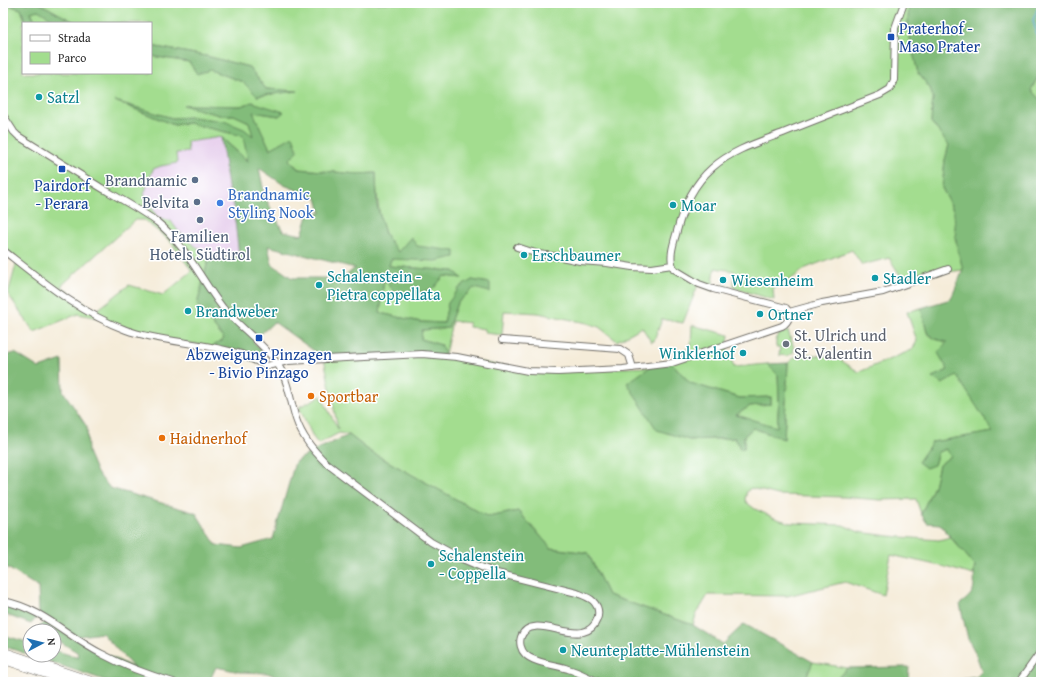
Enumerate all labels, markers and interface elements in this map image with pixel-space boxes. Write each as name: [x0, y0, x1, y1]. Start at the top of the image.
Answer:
place label: Praterhof - Maso Prater: [899, 16, 980, 58]
legend: [22, 22, 152, 74]
text: Strada: [58, 29, 91, 46]
marker: Praterhof - Maso Prater: [886, 32, 896, 42]
text: Parco: [58, 49, 86, 66]
place label: Satzl: [47, 85, 80, 109]
marker: Satzl: [34, 92, 44, 102]
marker: Pairdorf - Perara: [57, 164, 67, 174]
place label: Brandnamic: [105, 168, 187, 192]
place label: Pairdorf - Perara: [34, 173, 92, 215]
marker: Brandnamic: [190, 175, 200, 185]
place label: Brandnamic Styling Nook: [228, 182, 315, 224]
place label: Belvita: [142, 190, 189, 214]
place label: Moar: [681, 193, 717, 217]
marker: Belvita: [192, 197, 202, 207]
marker: Brandnamic Styling Nook: [215, 198, 225, 208]
marker: Moar: [668, 200, 678, 210]
marker: Familien Hotels Südtirol: [195, 215, 205, 225]
place label: Familien Hotels Südtirol: [150, 224, 251, 266]
place label: Erschbaumer: [532, 243, 621, 267]
marker: Erschbaumer: [519, 250, 529, 260]
place label: Schalenstein - Pietra coppellata: [327, 264, 441, 306]
place label: Stadler: [883, 266, 932, 290]
place label: Wiesenheim: [731, 268, 814, 292]
marker: Stadler: [870, 273, 880, 283]
marker: Wiesenheim: [718, 275, 728, 285]
marker: Schalenstein - Pietra coppellata: [314, 280, 324, 290]
place label: Brandweber: [196, 299, 278, 323]
place label: Ortner: [768, 302, 813, 326]
marker: Brandweber: [183, 306, 193, 316]
marker: Ortner: [755, 309, 765, 319]
place label: St. Ulrich und St. Valentin: [794, 323, 887, 365]
marker: Abzweigung Pinzagen - Bivio Pinzago: [254, 333, 264, 343]
marker: St. Ulrich und St. Valentin: [781, 339, 791, 349]
place label: Winklerhof: [659, 341, 737, 365]
place label: Abzweigung Pinzagen - Bivio Pinzago: [186, 342, 332, 384]
marker: Winklerhof: [738, 348, 748, 358]
place label: Sportbar: [319, 384, 379, 408]
marker: Sportbar: [306, 391, 316, 401]
place label: Haidnerhof: [170, 426, 248, 450]
marker: Haidnerhof: [157, 433, 167, 443]
place label: Schalenstein - Coppella: [439, 543, 524, 585]
marker: Schalenstein - Coppella: [426, 559, 436, 569]
north arrow: [22, 623, 62, 663]
text: N: [44, 637, 60, 647]
place label: Neunteplatte-Mühlenstein: [571, 638, 749, 662]
marker: Neunteplatte-Mühlenstein: [558, 645, 568, 655]

